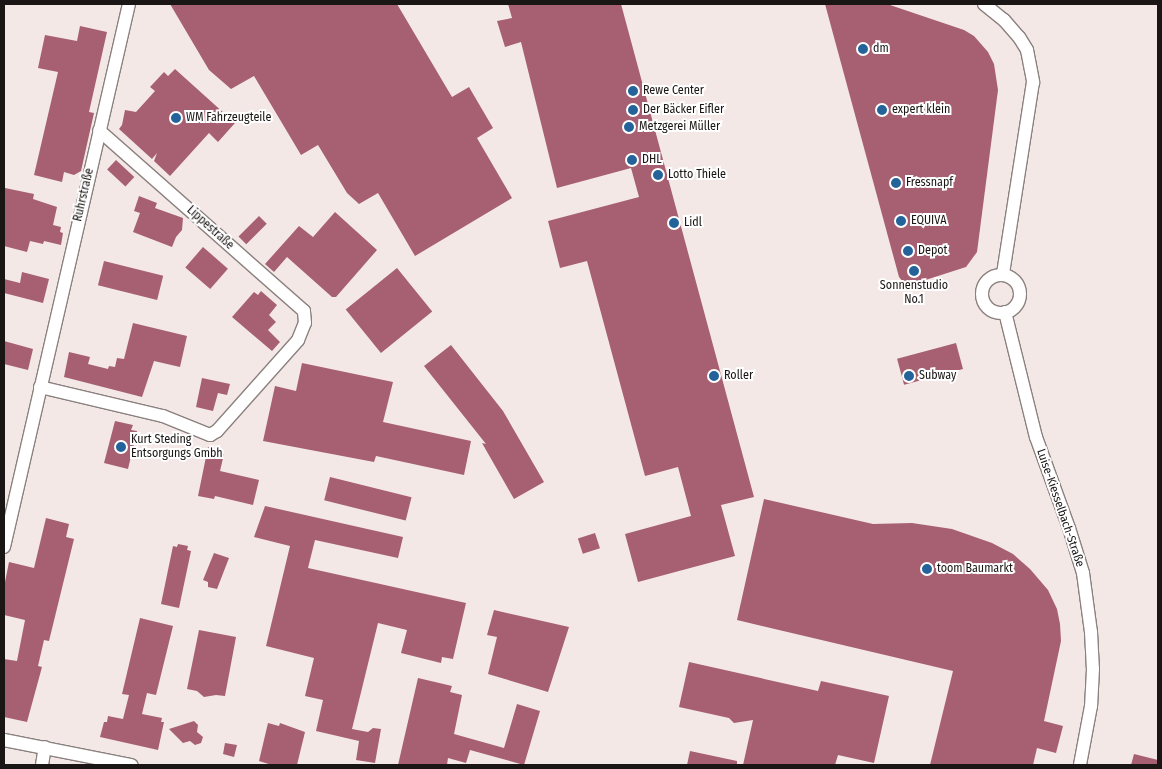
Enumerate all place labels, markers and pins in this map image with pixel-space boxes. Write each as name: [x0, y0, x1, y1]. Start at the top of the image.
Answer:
place label: dm: [873, 42, 889, 56]
marker: dm: [857, 43, 869, 55]
place label: Rewe Center: [643, 84, 704, 98]
marker: Rewe Center: [627, 85, 639, 97]
place label: Der Bäcker Eifler: [643, 103, 724, 117]
place label: expert klein: [892, 103, 950, 117]
marker: Der Bäcker Eifler: [627, 104, 639, 116]
marker: expert klein: [876, 104, 888, 116]
place label: WM Fahrzeugteile: [186, 111, 271, 125]
marker: WM Fahrzeugteile: [170, 112, 182, 124]
place label: Metzgerei Müller: [639, 120, 720, 134]
marker: Metzgerei Müller: [623, 121, 635, 133]
place label: DHL: [642, 153, 662, 167]
marker: DHL: [626, 154, 638, 166]
place label: Lotto Thiele: [668, 168, 726, 182]
marker: Lotto Thiele: [652, 169, 664, 181]
place label: Fressnapf: [906, 176, 953, 190]
marker: Fressnapf: [890, 177, 902, 189]
place label: EQUIVA: [911, 214, 946, 228]
marker: EQUIVA: [895, 215, 907, 227]
place label: Lidl: [684, 216, 702, 230]
marker: Lidl: [668, 217, 680, 229]
place label: Depot: [918, 244, 948, 258]
marker: Depot: [902, 245, 914, 257]
marker: Sonnenstudio No.1: [908, 265, 920, 277]
place label: Sonnenstudio No.1: [880, 279, 948, 307]
place label: Roller: [724, 369, 753, 383]
place label: Subway: [919, 369, 956, 383]
marker: Roller: [708, 370, 720, 382]
marker: Subway: [903, 370, 915, 382]
place label: Kurt Steding Entsorgungs Gmbh: [131, 433, 223, 461]
marker: Kurt Steding Entsorgungs Gmbh: [115, 441, 127, 453]
place label: toom Baumarkt: [937, 562, 1013, 576]
marker: toom Baumarkt: [921, 563, 933, 575]

